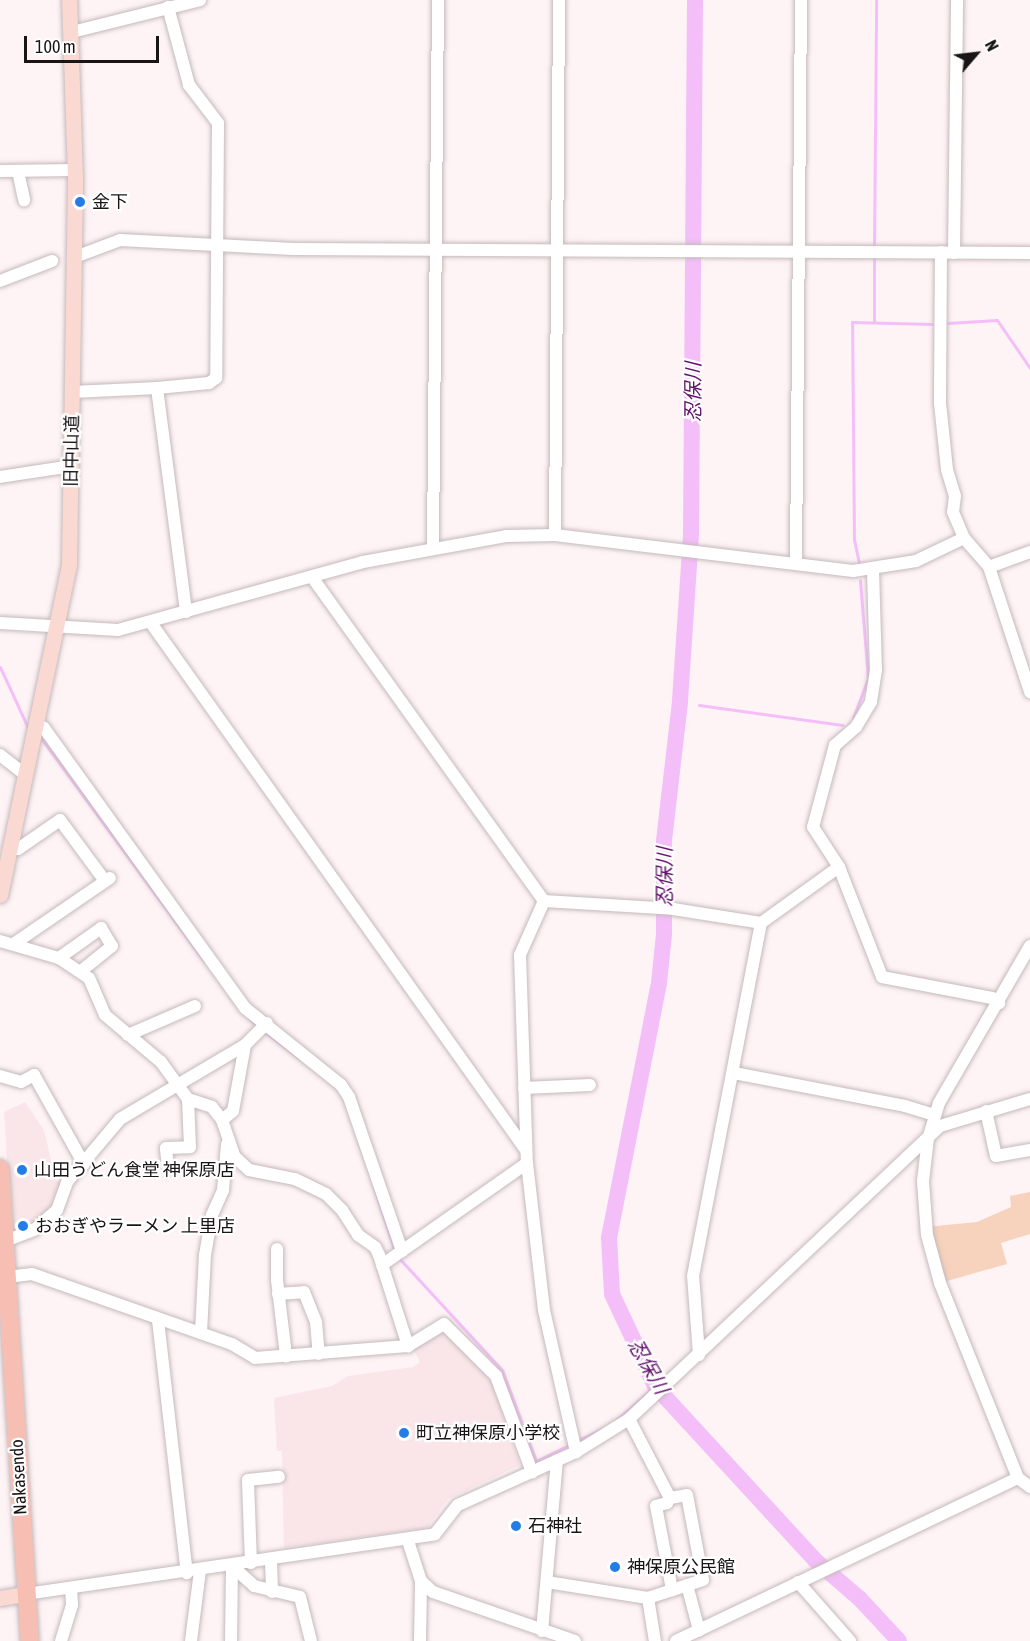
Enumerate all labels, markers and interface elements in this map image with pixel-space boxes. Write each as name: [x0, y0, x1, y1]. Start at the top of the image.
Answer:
scale bar: [27, 24, 162, 62]
north arrow: [946, 24, 1006, 84]
text: 100 m: [35, 36, 76, 57]
text: N: [982, 37, 1002, 54]
place label: 金下: [92, 191, 128, 213]
marker: 金下: [73, 195, 87, 209]
water label: 忍保川: [680, 362, 704, 422]
street label: 旧中山道: [61, 415, 83, 487]
water label: 忍保川: [652, 847, 676, 907]
place label: 山田うどん食堂 神保原店: [34, 1159, 234, 1181]
marker: 山田うどん食堂 神保原店: [15, 1163, 29, 1177]
place label: おおぎやラーメン 上里店: [35, 1215, 235, 1237]
marker: おおぎやラーメン 上里店: [16, 1219, 30, 1233]
water label: 忍保川: [624, 1334, 674, 1398]
place label: 町立神保原小学校: [416, 1422, 560, 1444]
marker: 町立神保原小学校: [397, 1426, 411, 1440]
street label: Nakasendo: [6, 1439, 32, 1515]
place label: 石神社: [528, 1515, 582, 1537]
marker: 石神社: [509, 1519, 523, 1533]
place label: 神保原公民館: [627, 1556, 735, 1578]
marker: 神保原公民館: [608, 1560, 622, 1574]

